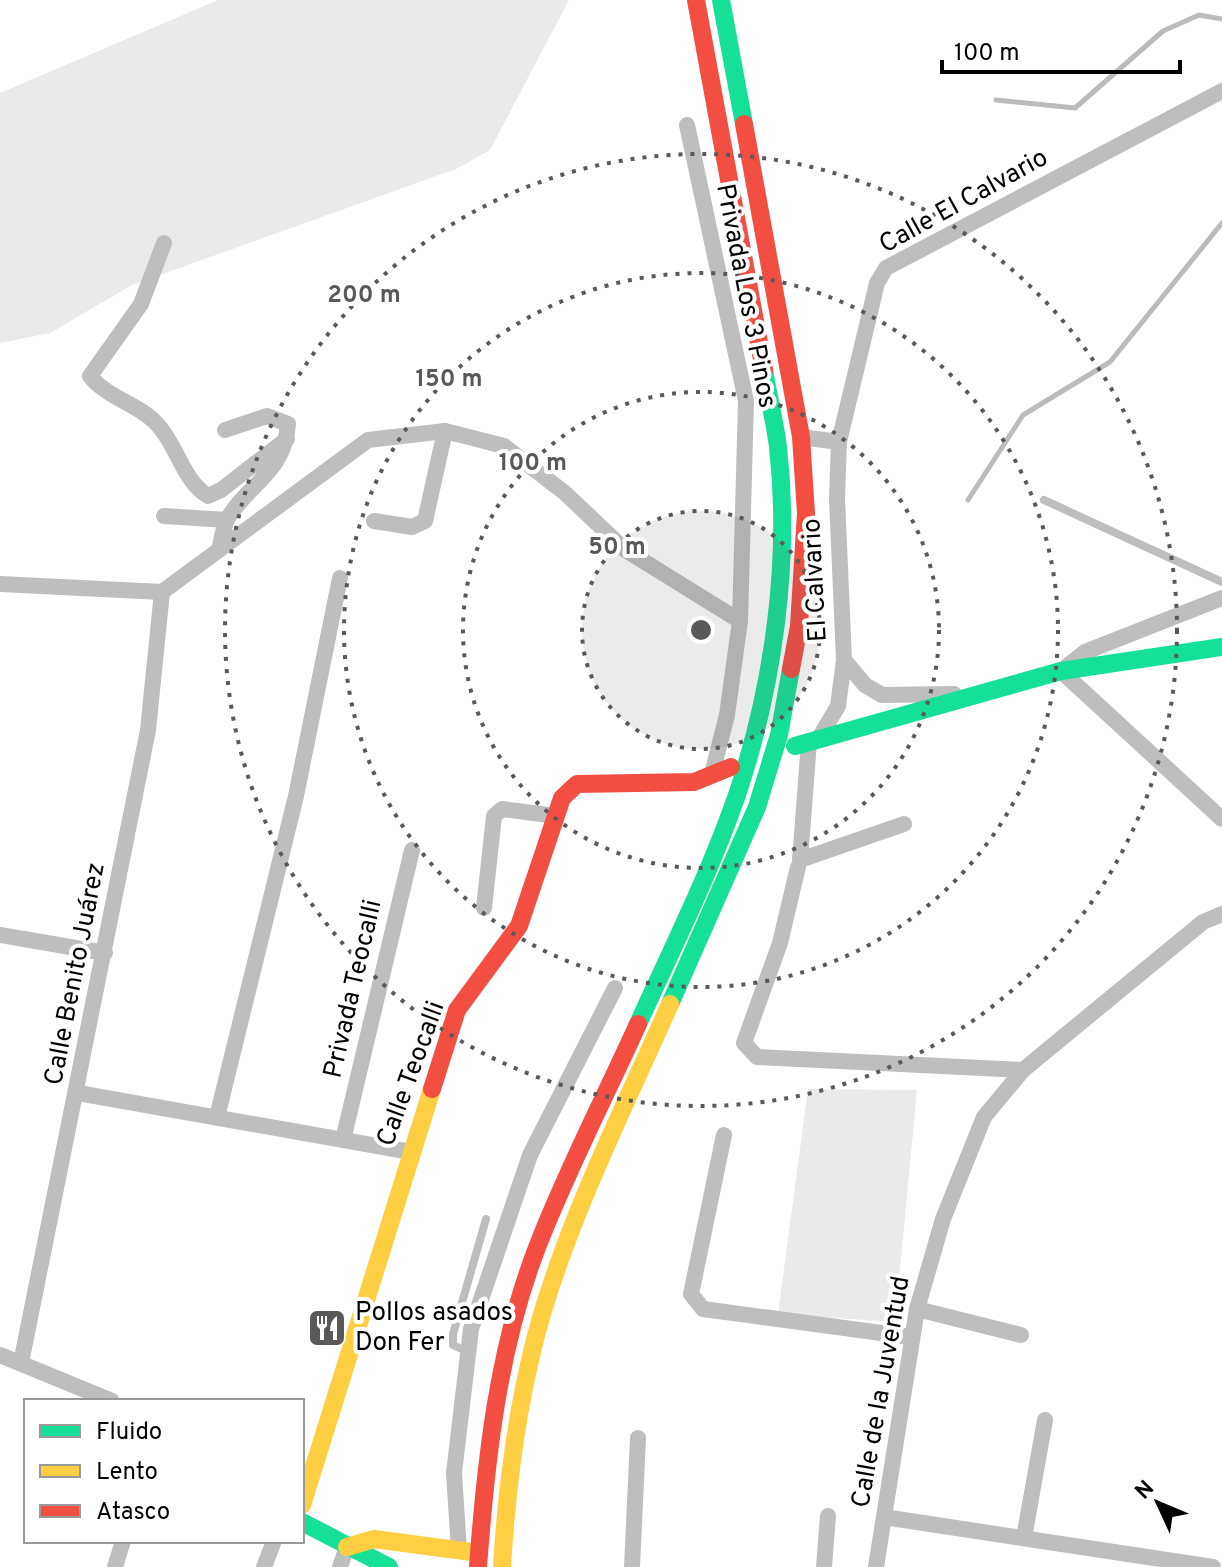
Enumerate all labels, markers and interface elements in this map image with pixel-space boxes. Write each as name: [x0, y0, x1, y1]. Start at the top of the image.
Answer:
scale bar: [942, 24, 1180, 74]
text: 100 m: [954, 39, 1020, 69]
street label: Calle El Calvario: [874, 142, 1054, 262]
street label: Privada Los 3 Pinos: [707, 181, 783, 411]
text: 200 m: [327, 281, 401, 311]
text: 150 m: [415, 365, 483, 395]
text: 100 m: [499, 449, 567, 479]
street label: El Calvario: [796, 517, 836, 643]
text: 50 m: [588, 533, 646, 563]
centre of rings: [687, 616, 715, 644]
street label: Calle Benito Juárez: [38, 860, 114, 1088]
street label: Privada Teocalli: [317, 897, 391, 1081]
street label: Calle Teocalli: [370, 997, 454, 1151]
street label: Calle de la Juventud: [845, 1274, 919, 1510]
place label: Pollos asados Don Fer: [355, 1297, 513, 1360]
restaurant icon: Pollos asados Don Fer: [306, 1307, 348, 1349]
legend: [24, 1399, 304, 1543]
text: Fluido: [96, 1418, 162, 1448]
text: Lento: [96, 1458, 158, 1488]
north arrow: [1118, 1463, 1198, 1543]
text: N: [1130, 1476, 1161, 1506]
text: Atasco: [96, 1498, 170, 1528]

